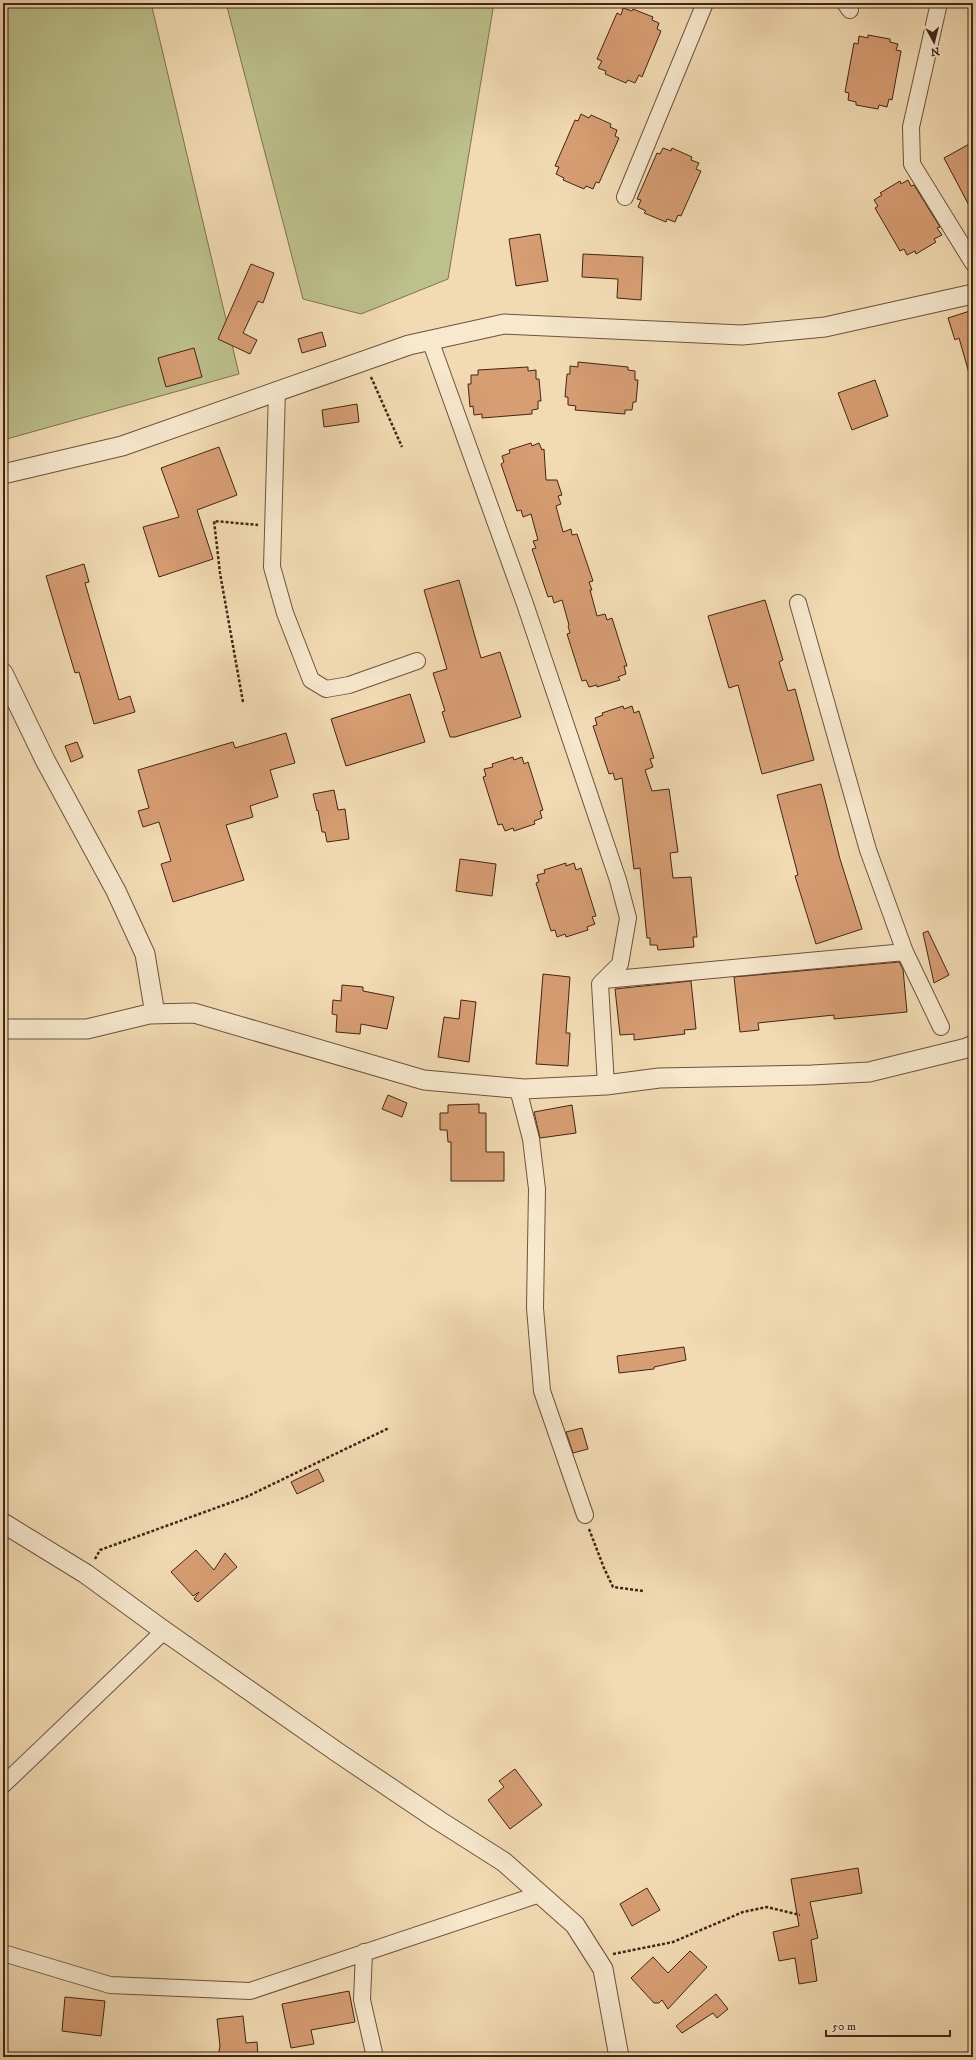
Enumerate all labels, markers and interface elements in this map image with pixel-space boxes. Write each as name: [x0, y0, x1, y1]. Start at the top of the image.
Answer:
north arrow: [914, 22, 954, 62]
text: N: [930, 43, 940, 58]
scale bar: [826, 2012, 950, 2038]
text: 50 m: [832, 2019, 856, 2034]

